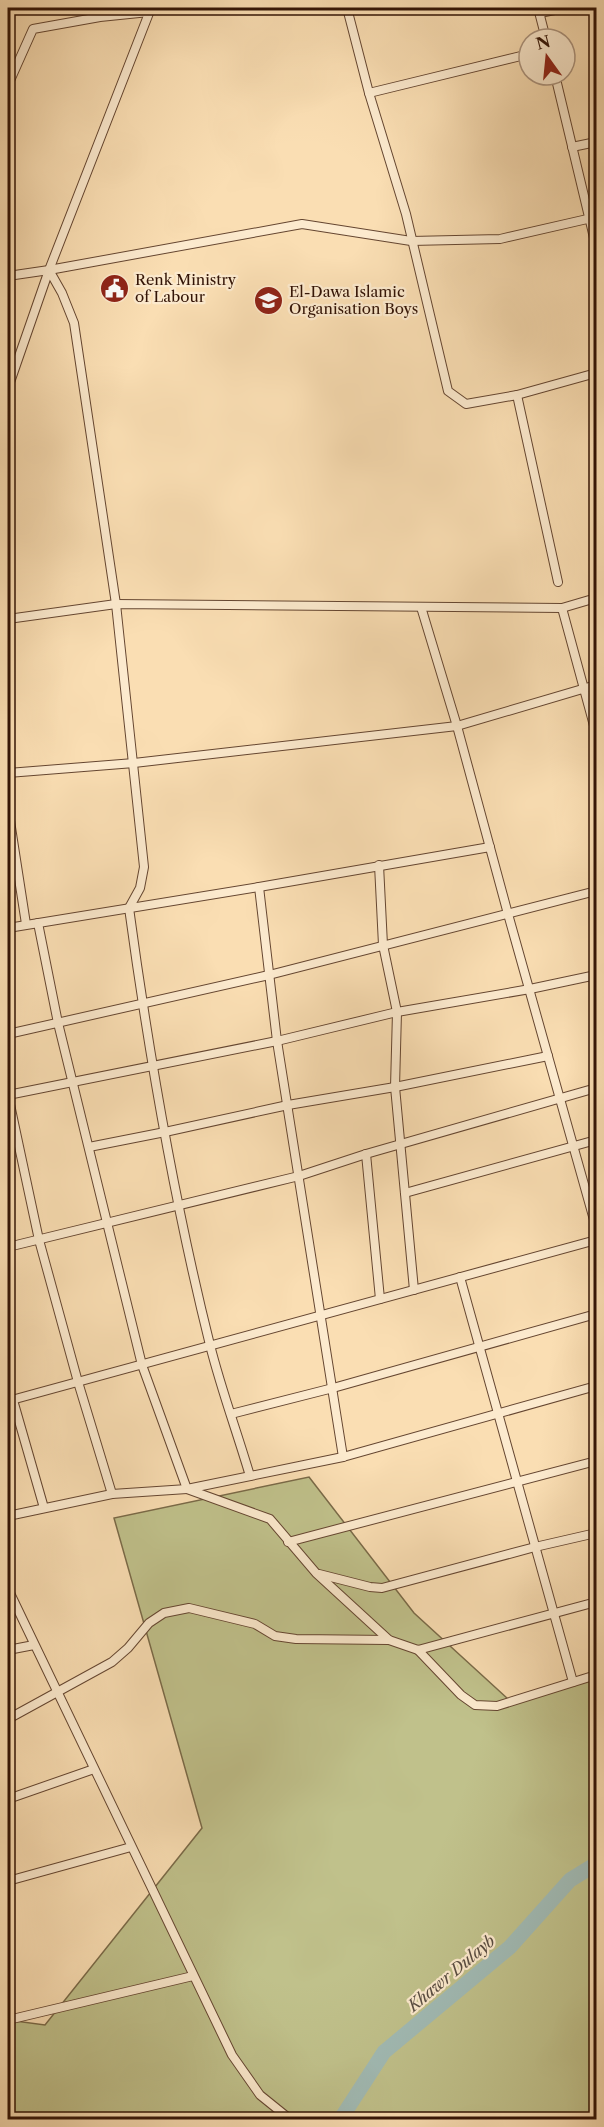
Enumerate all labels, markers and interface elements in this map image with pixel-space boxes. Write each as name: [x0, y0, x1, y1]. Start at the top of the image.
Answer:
north arrow: [517, 27, 577, 87]
text: N: [534, 31, 553, 54]
place label: Renk Ministry of Labour: [135, 270, 237, 306]
public building icon: Renk Ministry of Labour: [98, 273, 130, 305]
place label: El-Dawa Islamic Organisation Boys: [289, 282, 418, 318]
school or university icon: El-Dawa Islamic Organisation Boys: [252, 285, 284, 317]
water label: Khawr Dulayb: [402, 1930, 499, 2017]

